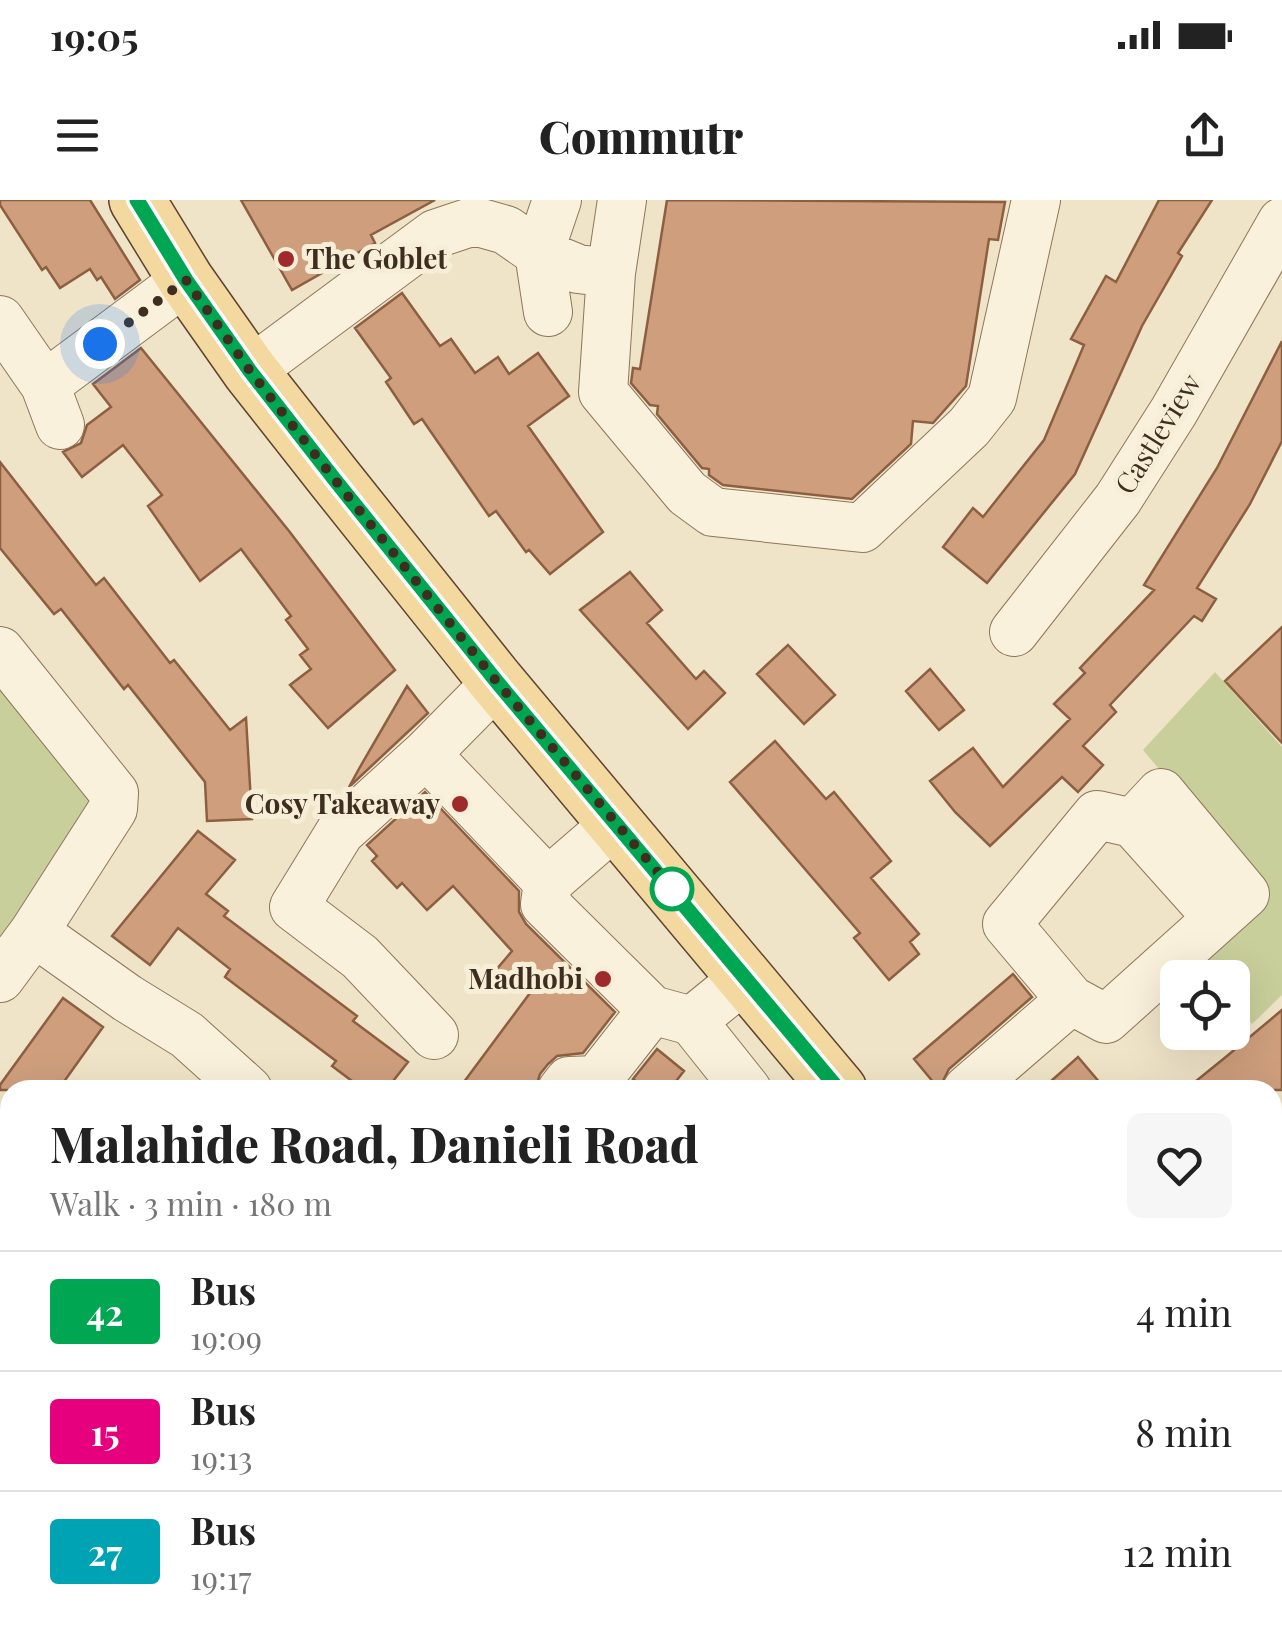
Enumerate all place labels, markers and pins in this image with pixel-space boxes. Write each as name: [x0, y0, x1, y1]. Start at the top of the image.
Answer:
place label: The Goblet: [306, 239, 447, 276]
marker: The Goblet: [275, 248, 297, 270]
place label: Cosy Takeaway: [245, 784, 440, 821]
marker: Cosy Takeaway: [449, 793, 471, 815]
unlabelled marker: [651, 868, 693, 910]
place label: Madhobi: [468, 959, 583, 996]
marker: Madhobi: [592, 968, 614, 990]

